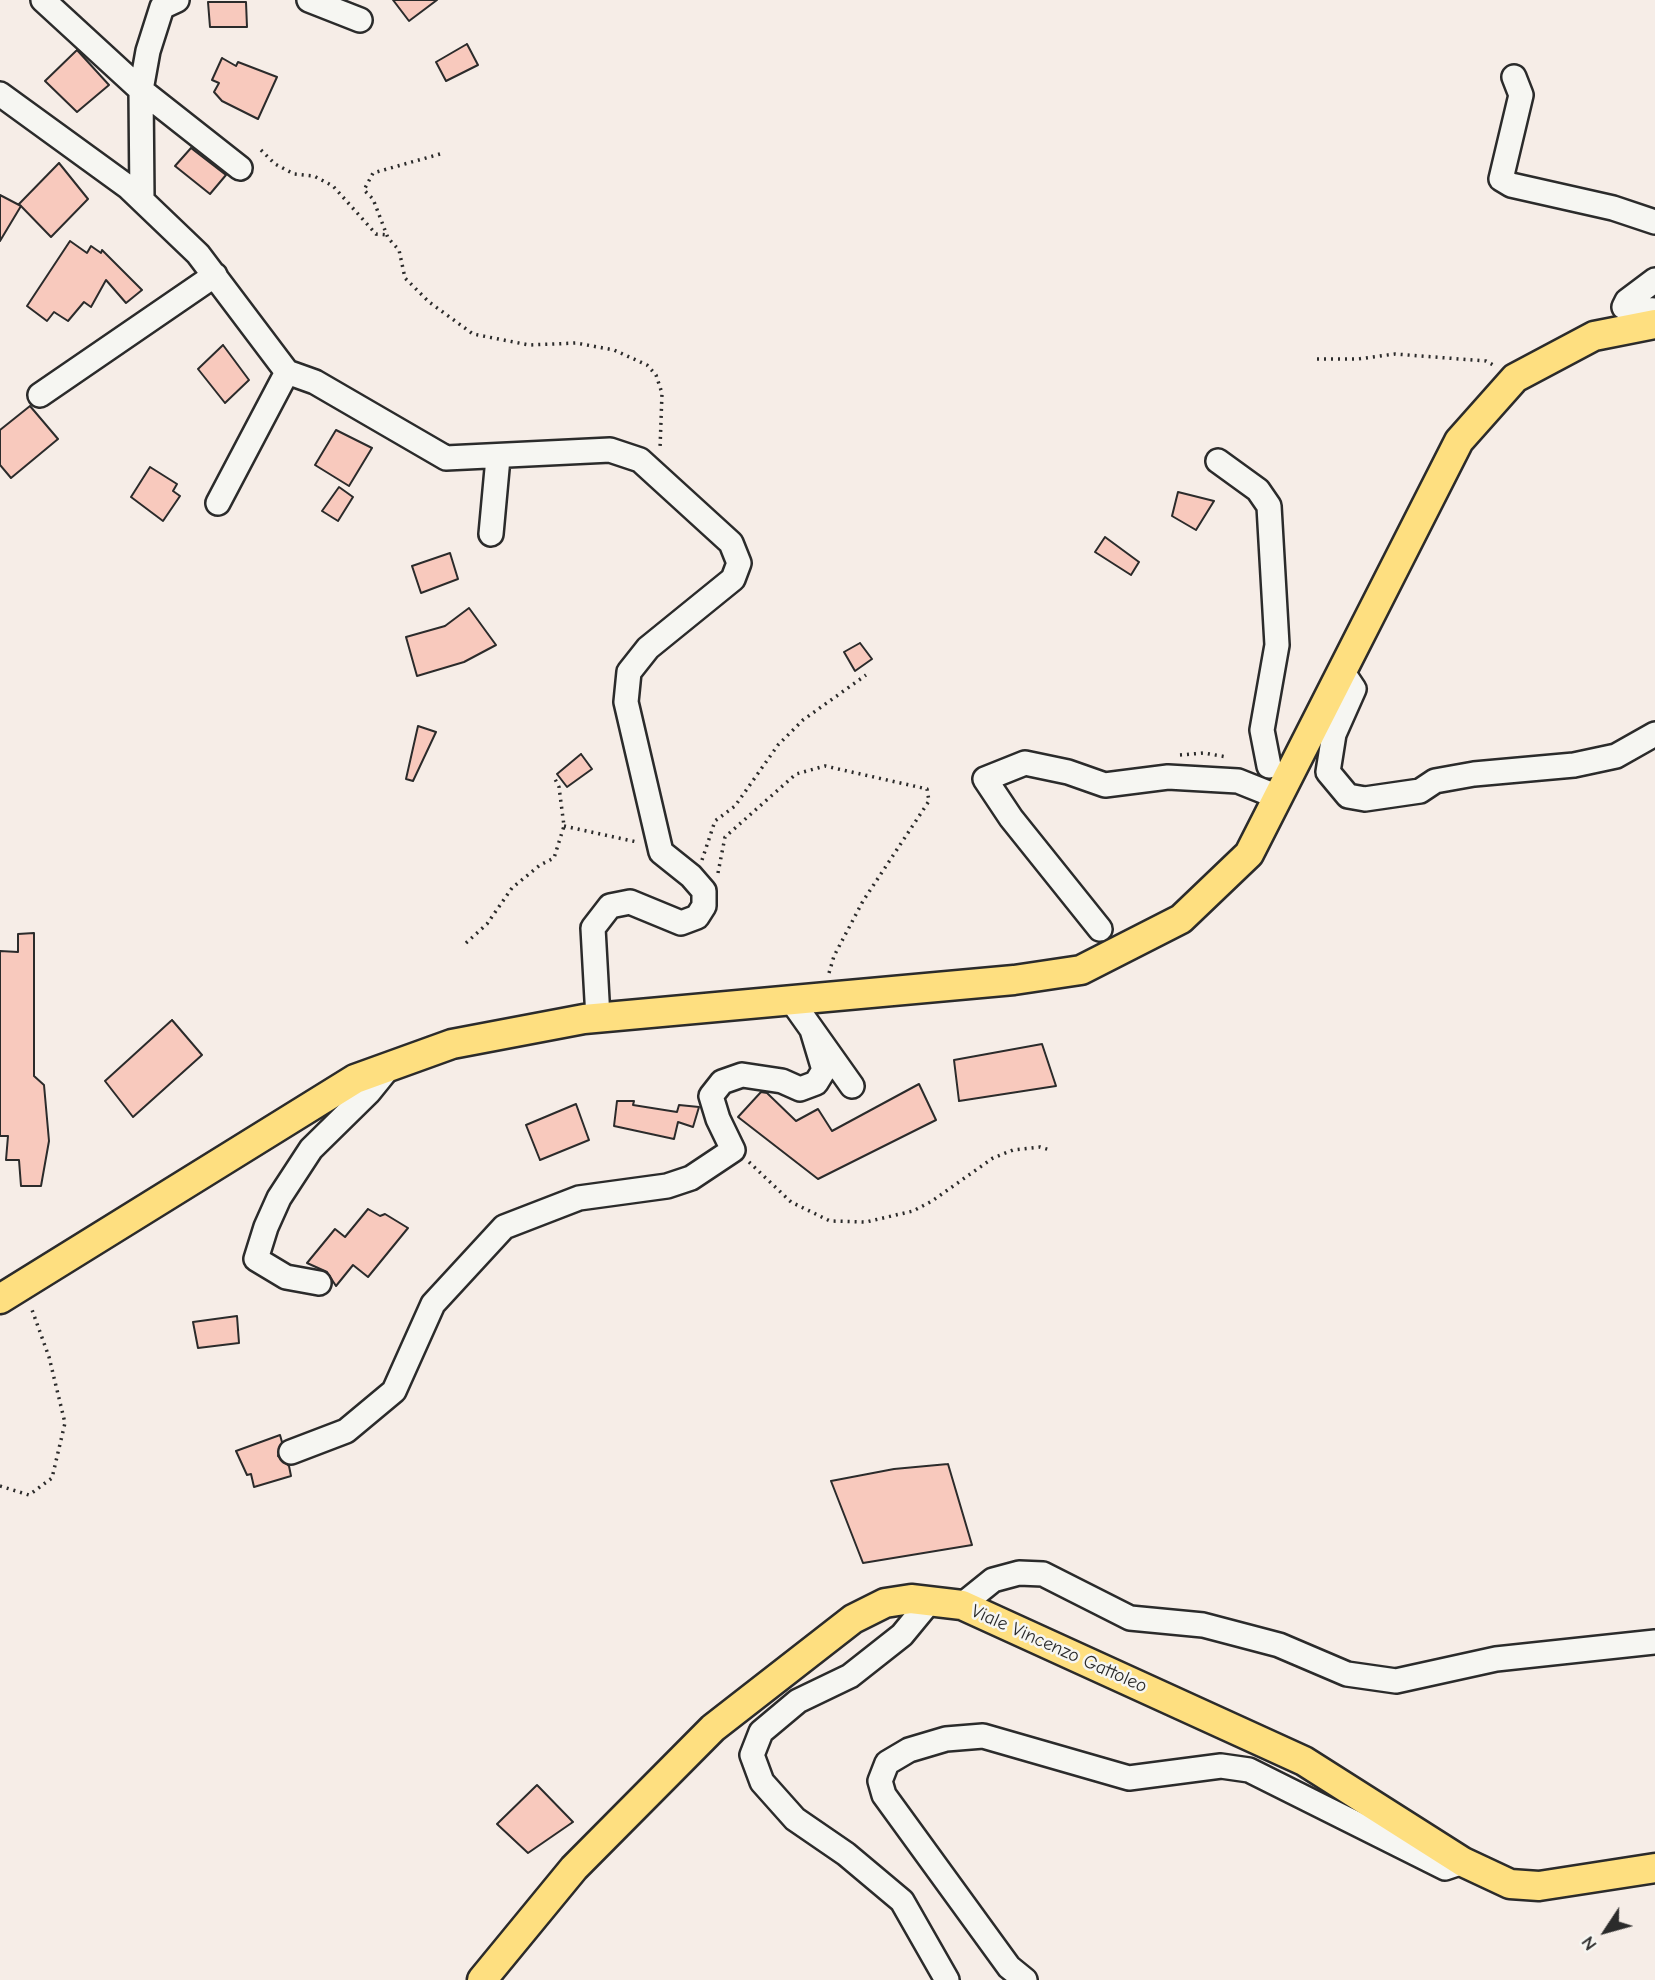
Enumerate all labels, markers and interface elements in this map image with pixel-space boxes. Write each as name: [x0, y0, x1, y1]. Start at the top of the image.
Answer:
street label: Viale Vincenzo Gattoleo: [967, 1600, 1151, 1698]
north arrow: [1571, 1896, 1641, 1966]
text: N: [1576, 1932, 1602, 1955]

